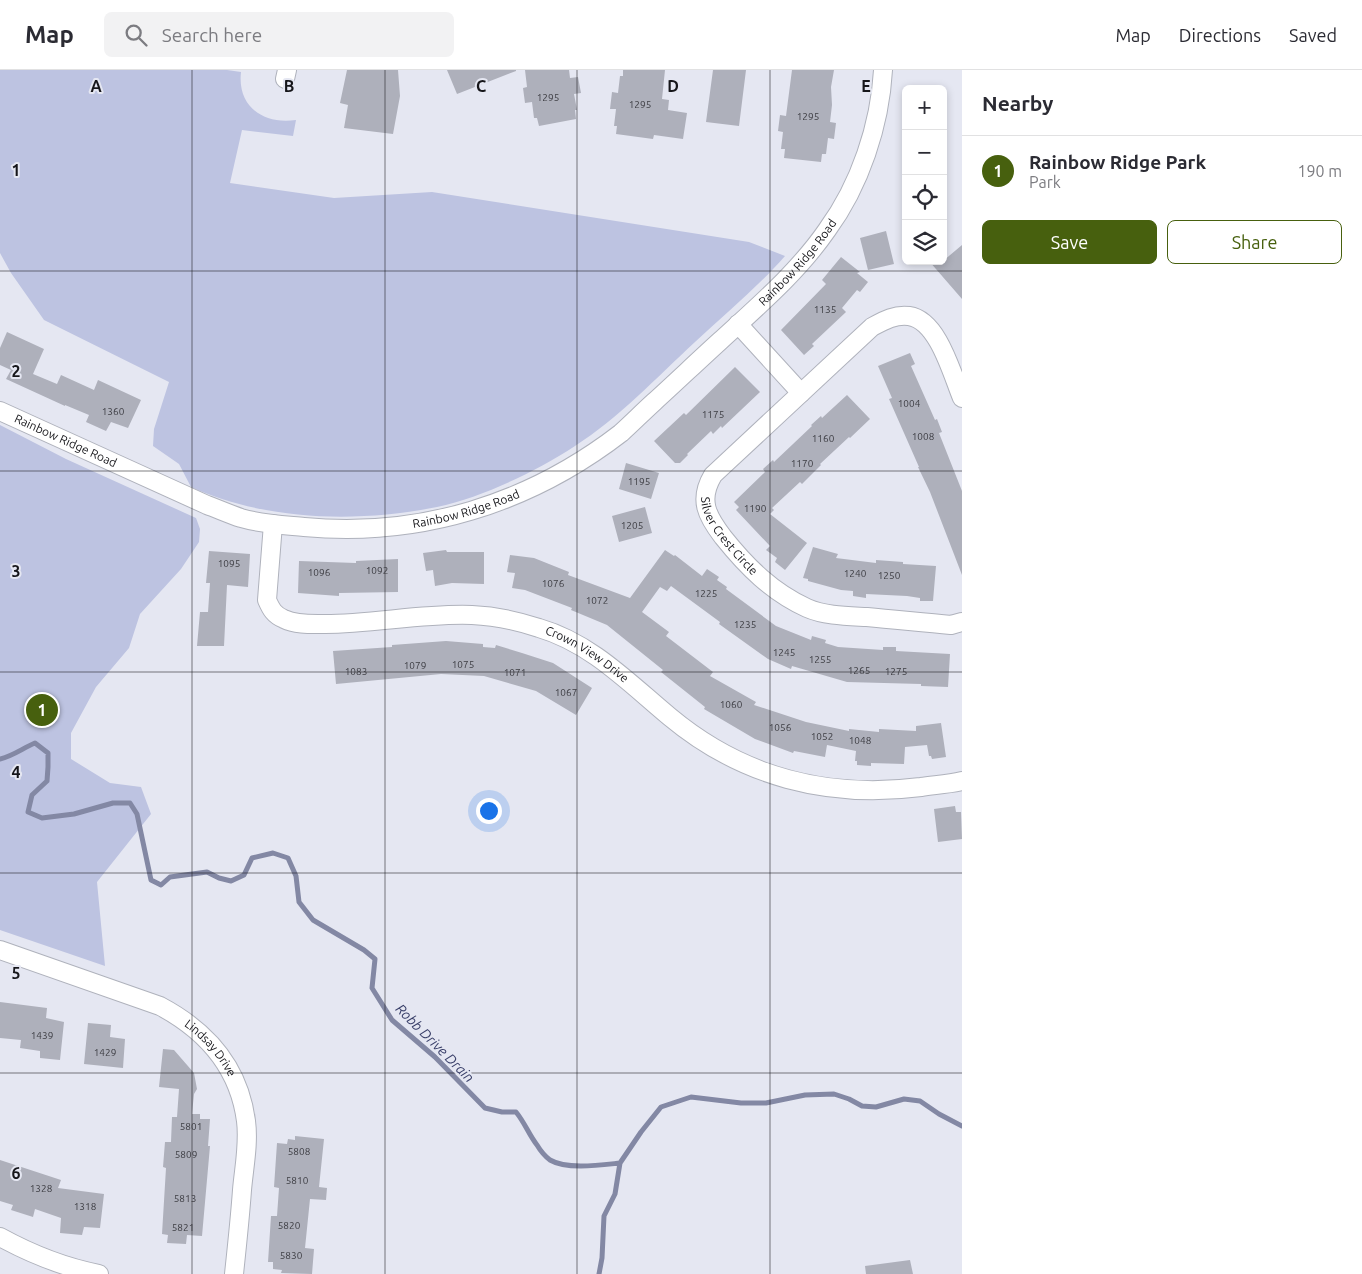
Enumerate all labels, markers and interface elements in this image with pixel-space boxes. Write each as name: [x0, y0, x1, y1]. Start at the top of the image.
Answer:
search box: [104, 12, 454, 57]
text: Map: [25, 21, 74, 48]
icon: search: [122, 21, 150, 49]
text: Search here: [162, 24, 262, 46]
text: Map: [1115, 25, 1151, 45]
text: Directions: [1179, 25, 1261, 45]
text: Saved: [1289, 25, 1337, 45]
text: A: [90, 77, 102, 95]
text: B: [284, 77, 294, 95]
text: C: [476, 77, 486, 95]
text: D: [667, 77, 679, 95]
text: E: [861, 77, 871, 95]
map controls: [902, 85, 947, 265]
button: +: [902, 85, 947, 130]
text: Nearby: [982, 91, 1053, 115]
house number: 1295: [537, 92, 559, 103]
house number: 1295: [629, 99, 651, 110]
house number: 1295: [797, 111, 819, 122]
button: −: [902, 130, 947, 175]
text: Rainbow Ridge Park: [1029, 151, 1206, 173]
text: 1: [11, 161, 21, 179]
text: 1: [993, 162, 1003, 180]
text: 190 m: [1297, 162, 1342, 180]
text: Park: [1029, 173, 1061, 191]
button: locate: [902, 175, 947, 220]
street label: Rainbow Ridge Road: [756, 217, 839, 308]
button: layers: [902, 220, 947, 265]
button: Save: [982, 220, 1157, 264]
button: Share: [1167, 220, 1342, 264]
house number: 1135: [814, 304, 836, 315]
text: 2: [11, 362, 21, 380]
house number: 1004: [898, 398, 921, 409]
house number: 1360: [102, 406, 125, 417]
house number: 1175: [702, 409, 724, 420]
street label: Rainbow Ridge Road: [13, 411, 119, 469]
house number: 1008: [912, 431, 935, 442]
house number: 1160: [812, 433, 835, 444]
house number: 1170: [791, 458, 814, 469]
house number: 1195: [628, 476, 650, 487]
street label: Rainbow Ridge Road: [412, 487, 521, 530]
street label: Silver Crest Circle: [699, 497, 761, 577]
house number: 1190: [744, 503, 767, 514]
house number: 1205: [621, 520, 643, 531]
house number: 1095: [218, 558, 240, 569]
text: 3: [11, 562, 21, 580]
house number: 1092: [366, 565, 388, 576]
house number: 1096: [308, 567, 331, 578]
house number: 1240: [844, 568, 867, 579]
house number: 1250: [878, 570, 901, 581]
house number: 1076: [542, 578, 565, 589]
house number: 1225: [695, 588, 717, 599]
house number: 1072: [586, 595, 608, 606]
house number: 1235: [734, 619, 756, 630]
street label: Crown View Drive: [544, 623, 631, 685]
house number: 1245: [773, 647, 795, 658]
house number: 1255: [809, 654, 831, 665]
house number: 1075: [452, 659, 474, 670]
house number: 1079: [404, 660, 426, 671]
house number: 1265: [848, 665, 870, 676]
house number: 1083: [345, 666, 367, 677]
house number: 1275: [885, 666, 907, 677]
house number: 1071: [504, 667, 526, 678]
house number: 1067: [555, 687, 577, 698]
pin: 1: [26, 691, 58, 729]
house number: 1060: [720, 699, 743, 710]
house number: 1056: [769, 722, 792, 733]
house number: 1052: [811, 731, 833, 742]
house number: 1048: [849, 735, 872, 746]
text: 4: [11, 763, 21, 781]
your location: [476, 798, 502, 824]
text: 5: [11, 964, 21, 982]
water label: Robb Drive Drain: [393, 1001, 477, 1085]
street label: Lindsay Drive: [183, 1017, 239, 1078]
house number: 1439: [31, 1030, 53, 1041]
house number: 1429: [94, 1047, 116, 1058]
house number: 5801: [180, 1121, 202, 1132]
house number: 5808: [288, 1146, 311, 1157]
house number: 5809: [175, 1149, 197, 1160]
text: 6: [11, 1164, 21, 1182]
house number: 5810: [286, 1175, 309, 1186]
house number: 1328: [30, 1183, 53, 1194]
house number: 5813: [174, 1193, 196, 1204]
house number: 1318: [74, 1201, 97, 1212]
house number: 5820: [278, 1220, 301, 1231]
house number: 5821: [172, 1222, 194, 1233]
house number: 5830: [280, 1250, 303, 1261]

